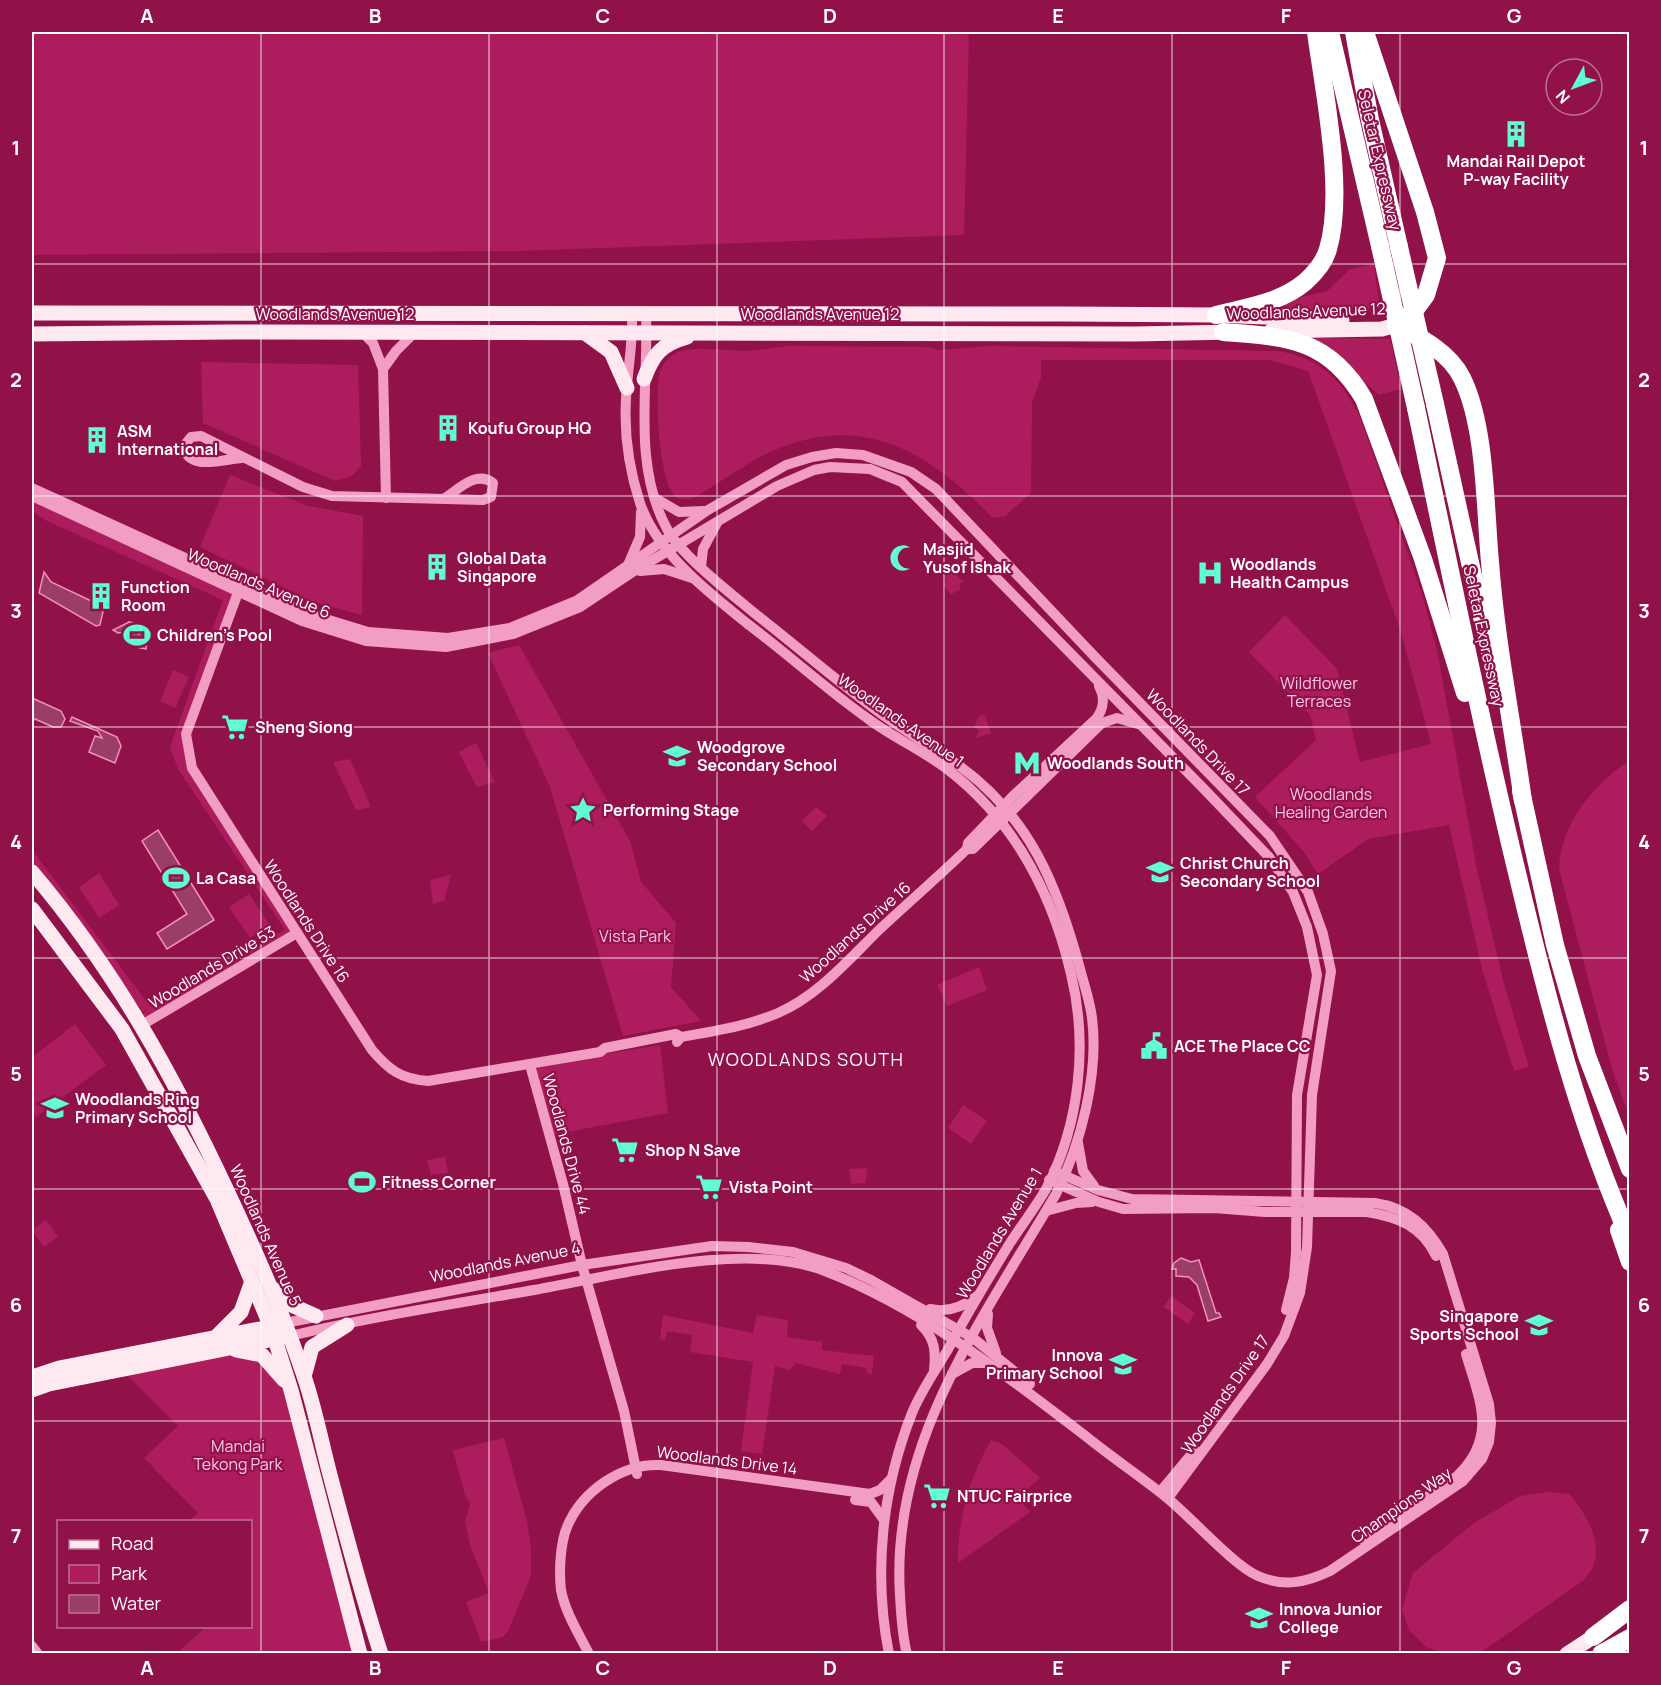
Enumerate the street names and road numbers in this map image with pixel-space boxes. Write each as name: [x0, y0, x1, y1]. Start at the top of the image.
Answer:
street label: Seletar Expressway: [1353, 88, 1407, 233]
street label: Woodlands Avenue 12: [1226, 297, 1386, 325]
street label: Woodlands Avenue 12: [256, 303, 414, 325]
street label: Woodlands Avenue 12: [741, 303, 899, 325]
street label: Woodlands Avenue 6: [184, 543, 334, 623]
street label: Seletar Expressway: [1458, 563, 1510, 709]
street label: Woodlands Avenue 1: [833, 668, 969, 772]
street label: Woodlands Drive 17: [1141, 684, 1255, 800]
street label: Woodlands Drive 16: [259, 855, 355, 987]
street label: Woodlands Drive 16: [795, 876, 915, 988]
street label: Woodlands Drive 53: [145, 920, 279, 1014]
street label: Woodlands Drive 44: [538, 1071, 596, 1217]
street label: Woodlands Avenue 5: [225, 1161, 307, 1309]
street label: Woodlands Avenue 1: [951, 1163, 1047, 1303]
street label: Woodlands Avenue 4: [428, 1237, 582, 1287]
street label: Woodlands Drive 17: [1176, 1330, 1274, 1458]
street label: Woodlands Drive 14: [655, 1440, 799, 1480]
street label: Champions Way: [1346, 1462, 1456, 1548]

